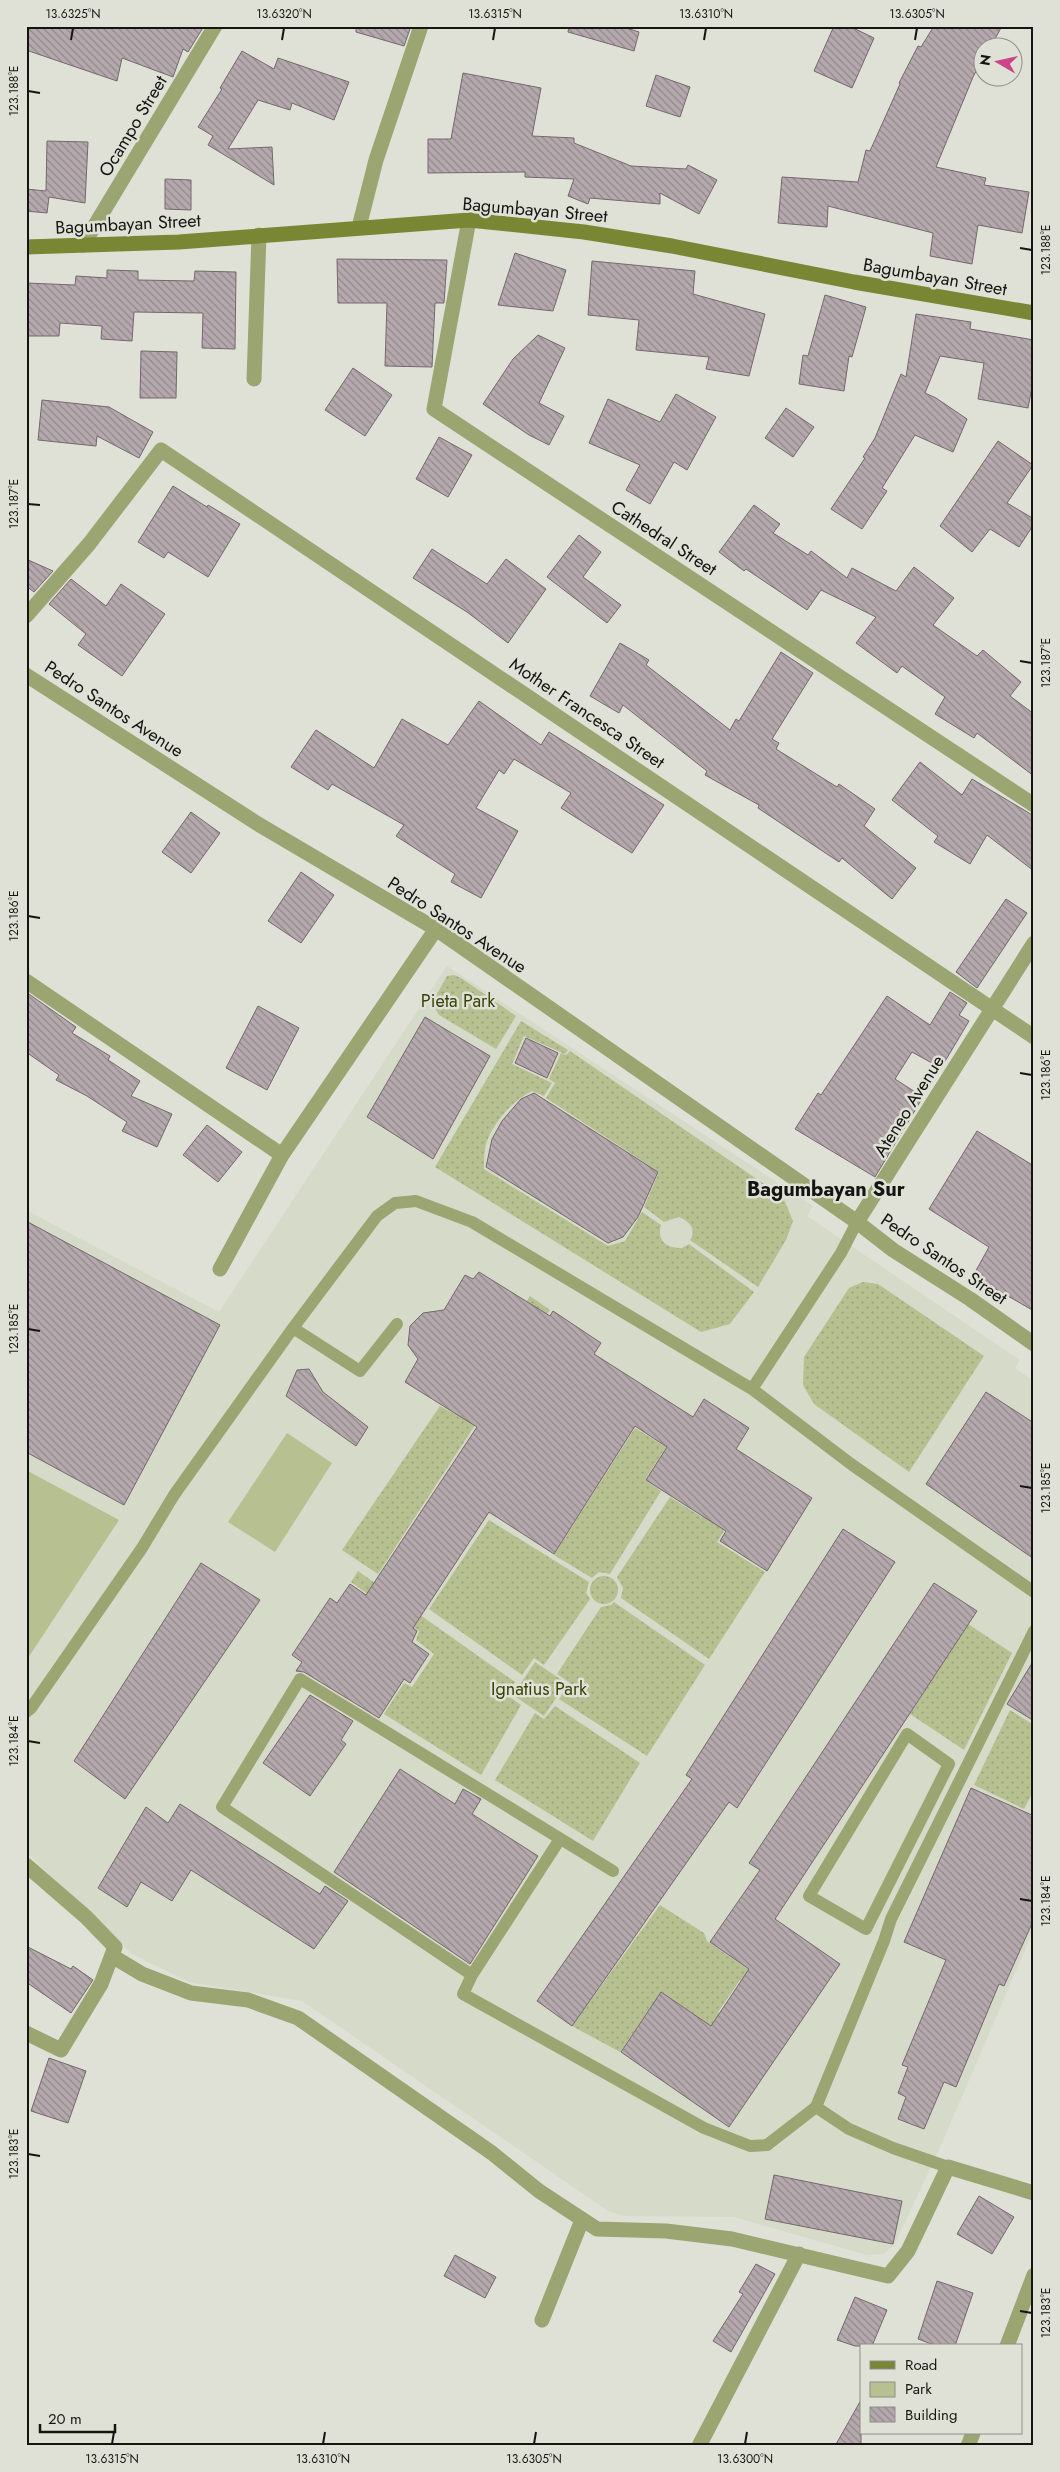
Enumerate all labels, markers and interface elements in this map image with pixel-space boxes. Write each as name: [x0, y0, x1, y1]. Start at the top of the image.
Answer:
text: 13.6325°N: [45, 5, 101, 23]
text: 13.6320°N: [256, 5, 312, 23]
text: 13.6315°N: [468, 5, 522, 23]
text: 13.6310°N: [679, 5, 733, 23]
text: 13.6305°N: [889, 5, 945, 23]
north arrow: [972, 38, 1022, 88]
text: N: [974, 53, 996, 67]
text: 123.188°E: [5, 66, 23, 116]
street label: Ocampo Street: [93, 70, 174, 182]
street label: Bagumbayan Street: [461, 191, 609, 229]
street label: Bagumbayan Street: [55, 207, 202, 241]
text: 123.188°E: [1037, 225, 1055, 275]
street label: Bagumbayan Street: [861, 252, 1010, 303]
text: 123.187°E: [5, 479, 23, 529]
street label: Cathedral Street: [606, 494, 723, 582]
text: 123.187°E: [1037, 638, 1055, 688]
street label: Mother Francesca Street: [504, 651, 671, 775]
street label: Pedro Santos Avenue: [39, 654, 189, 764]
street label: Pedro Santos Avenue: [382, 870, 532, 980]
text: 123.186°E: [5, 890, 23, 942]
park label: Pieta Park: [421, 988, 495, 1014]
text: 123.186°E: [1037, 1049, 1055, 1101]
street label: Ateneo Avenue: [867, 1050, 951, 1162]
district label: Bagumbayan Sur: [747, 1175, 906, 1204]
street label: Pedro Santos Street: [875, 1207, 1013, 1311]
text: 123.185°E: [5, 1304, 23, 1354]
text: 123.185°E: [1037, 1463, 1055, 1513]
park label: Ignatius Park: [491, 1676, 587, 1702]
text: 123.184°E: [5, 1715, 23, 1767]
text: 123.184°E: [1037, 1875, 1055, 1927]
text: 123.183°E: [5, 2129, 23, 2179]
text: 123.183°E: [1037, 2288, 1055, 2338]
legend: [860, 2344, 1022, 2434]
text: Road: [905, 2354, 937, 2376]
text: Park: [905, 2378, 932, 2400]
scale bar: [40, 2402, 115, 2434]
text: Building: [905, 2404, 957, 2426]
text: 20 m: [48, 2408, 82, 2430]
text: 13.6315°N: [85, 2450, 139, 2468]
text: 13.6310°N: [296, 2450, 350, 2468]
text: 13.6305°N: [506, 2450, 562, 2468]
text: 13.6300°N: [717, 2450, 773, 2468]

